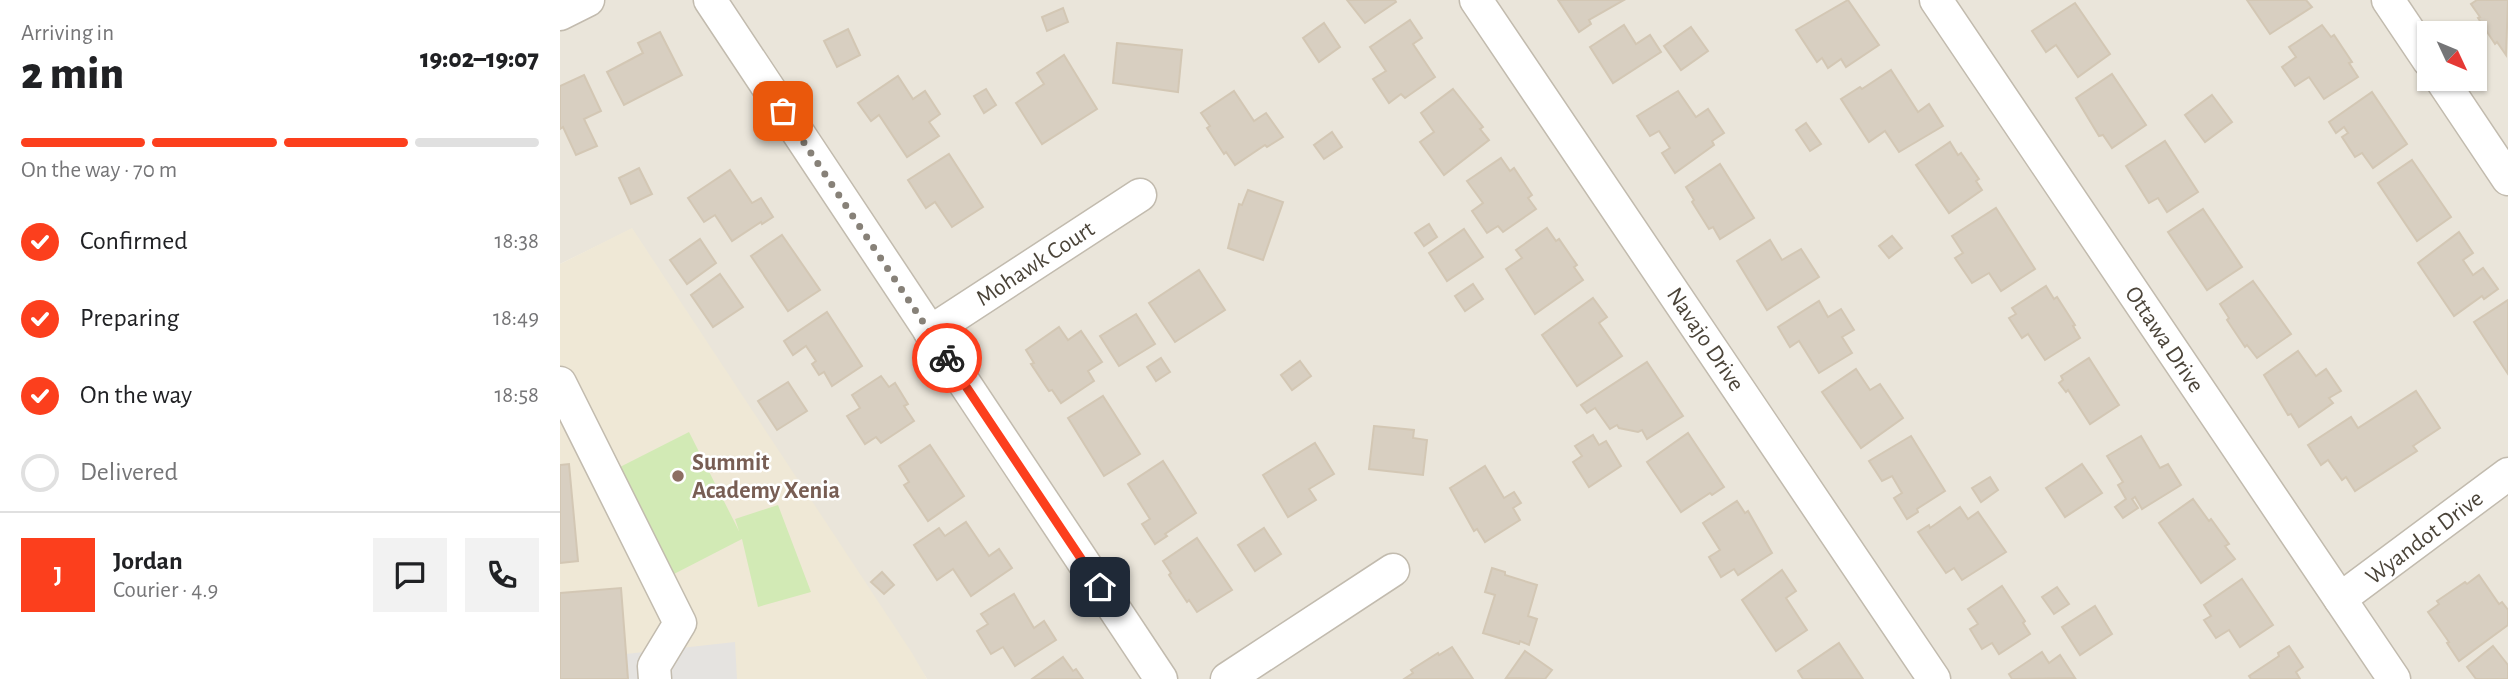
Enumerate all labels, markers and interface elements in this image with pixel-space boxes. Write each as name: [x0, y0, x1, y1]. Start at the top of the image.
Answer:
north arrow: [2417, 21, 2487, 91]
map controls: [2417, 21, 2487, 91]
text: Arriving in: [21, 22, 114, 45]
text: 19:02–19:07: [420, 46, 539, 72]
text: 2 min: [21, 51, 124, 97]
pin: [753, 81, 813, 141]
icon: bag: [764, 92, 802, 130]
text: On the way · 70 m: [21, 159, 177, 182]
street label: Mohawk Court: [972, 217, 1099, 311]
icon: check: [21, 223, 59, 261]
text: Confirmed: [80, 228, 188, 254]
text: 18:38: [495, 230, 539, 253]
street label: Ottawa Drive: [2120, 282, 2208, 397]
street label: Navajo Drive: [1662, 283, 1749, 396]
icon: check: [21, 300, 59, 338]
text: Preparing: [80, 305, 179, 331]
text: 18:49: [493, 307, 539, 330]
courier: [912, 323, 982, 393]
icon: bike: [928, 339, 966, 377]
icon: check: [21, 377, 59, 415]
text: On the way: [80, 382, 192, 408]
text: 18:58: [494, 384, 539, 407]
place label: Summit Academy Xenia: [692, 451, 840, 503]
text: Delivered: [80, 459, 178, 485]
marker: Summit Academy Xenia: [670, 468, 686, 484]
street label: Wyandot Drive: [2362, 486, 2488, 589]
button: chat: [373, 538, 447, 612]
button: phone: [465, 538, 539, 612]
text: Jordan: [113, 548, 183, 574]
pin: [1070, 557, 1130, 617]
text: J: [54, 562, 62, 588]
icon: home: [1081, 568, 1119, 606]
text: Courier · 4.9: [113, 579, 218, 602]

